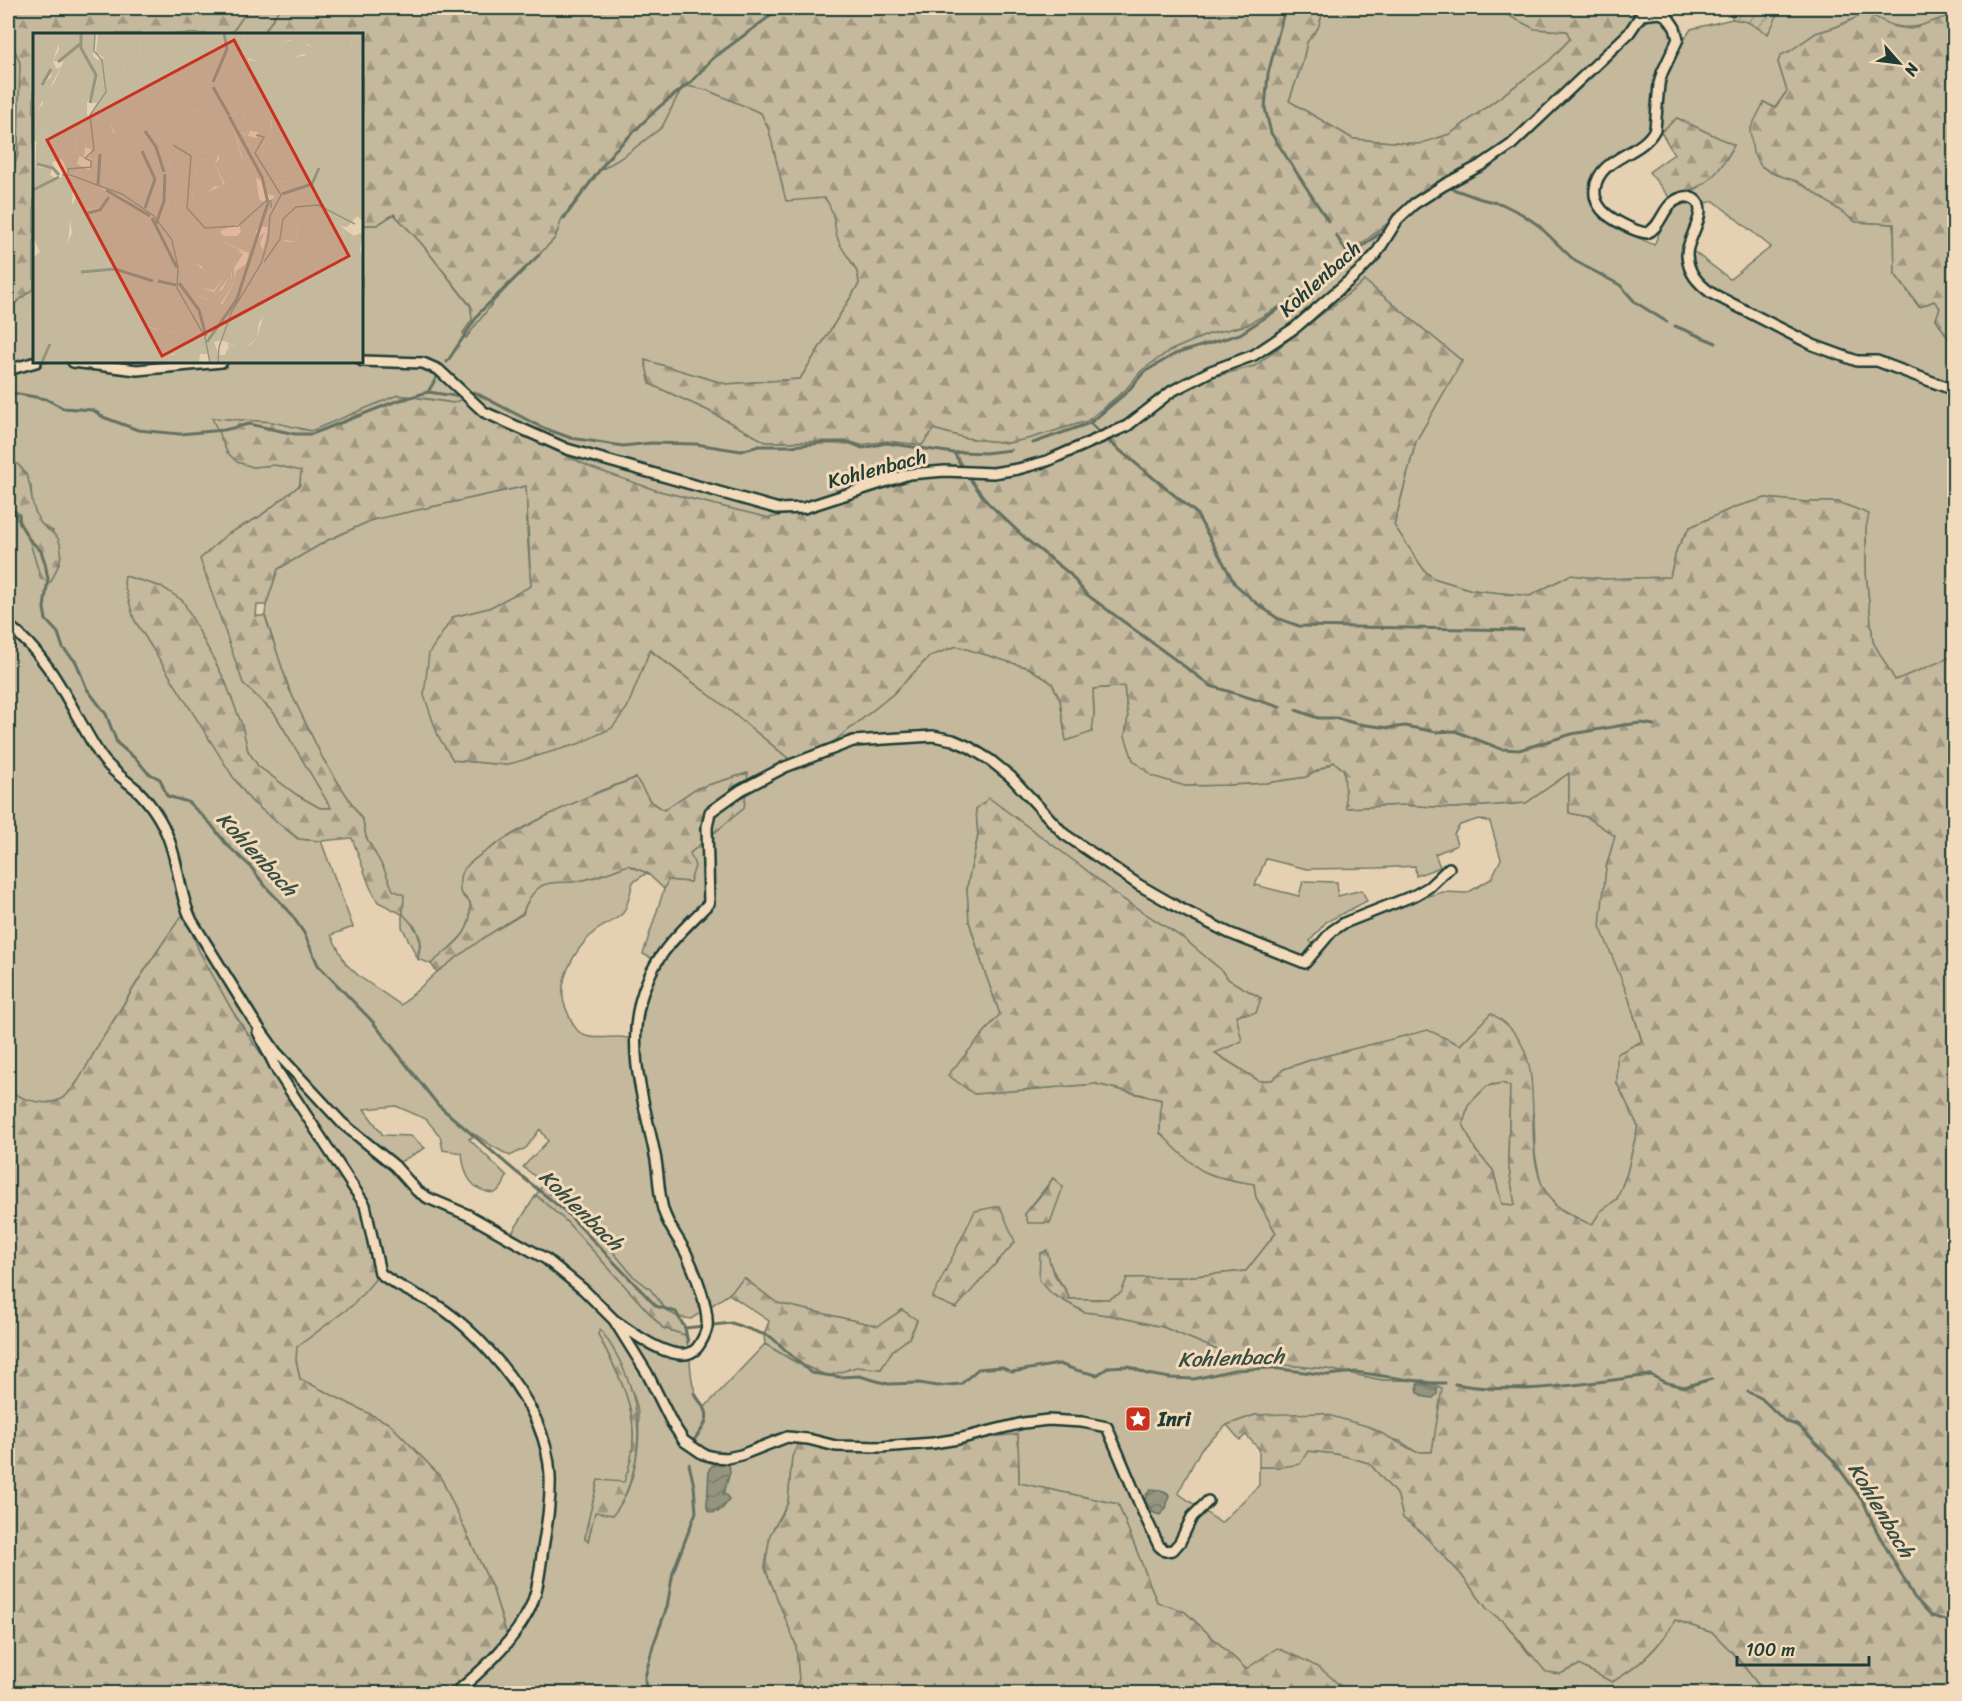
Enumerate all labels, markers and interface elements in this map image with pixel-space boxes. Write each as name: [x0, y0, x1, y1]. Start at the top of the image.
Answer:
inset map: [33, 33, 363, 363]
north arrow: [1869, 33, 1929, 93]
text: N: [1896, 57, 1928, 82]
street label: Kohlenbach: [1271, 232, 1369, 326]
street label: Kohlenbach: [824, 439, 930, 499]
water label: Kohlenbach: [207, 802, 308, 907]
water label: Kohlenbach: [530, 1159, 634, 1262]
water label: Kohlenbach: [1177, 1337, 1287, 1379]
place label: Inri: [1157, 1402, 1192, 1437]
place icon: Inri: [1123, 1404, 1153, 1434]
water label: Kohlenbach: [1837, 1455, 1926, 1567]
scale bar: [1737, 1629, 1869, 1667]
text: 100 m: [1746, 1634, 1795, 1666]

